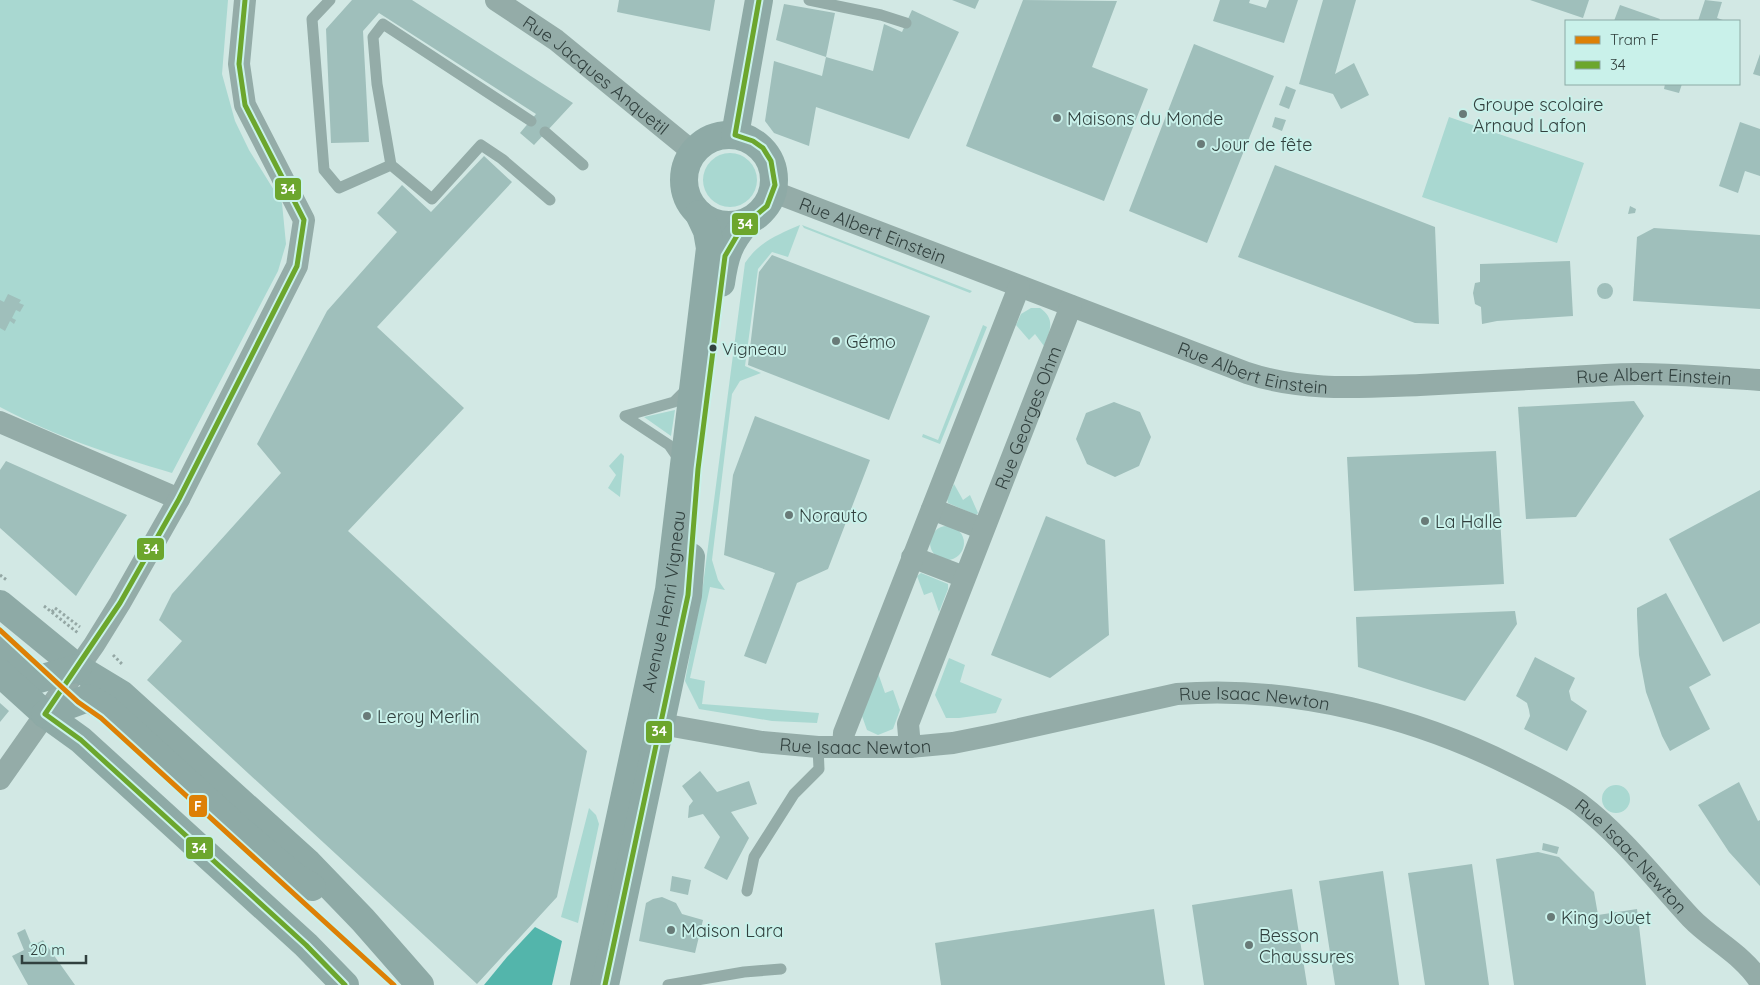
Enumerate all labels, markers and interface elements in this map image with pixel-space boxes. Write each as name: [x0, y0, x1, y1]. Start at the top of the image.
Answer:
street label: Rue Jacques Anquetil: [519, 10, 674, 139]
legend: [1565, 20, 1740, 85]
text: Tram F: [1610, 30, 1659, 49]
text: 34: [1610, 55, 1626, 74]
place label: Groupe scolaire Arnaud Lafon: [1473, 93, 1603, 137]
place label: Maisons du Monde: [1067, 107, 1223, 130]
marker: Groupe scolaire Arnaud Lafon: [1457, 108, 1469, 120]
marker: Maisons du Monde: [1051, 112, 1063, 124]
place label: Jour de fête: [1211, 133, 1312, 156]
marker: Jour de fête: [1195, 138, 1207, 150]
line badge: 34: [274, 177, 302, 201]
text: 34: [280, 180, 296, 198]
street label: Rue Albert Einstein: [796, 191, 950, 268]
line badge: 34: [731, 212, 759, 236]
text: 34: [737, 215, 753, 233]
place label: Gémo: [846, 330, 896, 353]
marker: Gémo: [830, 335, 842, 347]
street label: Rue Albert Einstein: [1175, 336, 1329, 398]
place label: Vigneau: [722, 338, 787, 359]
street label: Rue Georges Ohm: [989, 342, 1066, 493]
marker: Vigneau: [708, 343, 718, 353]
street label: Rue Albert Einstein: [1575, 363, 1732, 390]
place label: Norauto: [799, 504, 868, 527]
street label: Avenue Henri Vigneau: [636, 509, 690, 694]
marker: Norauto: [783, 509, 795, 521]
place label: La Halle: [1435, 510, 1503, 533]
marker: La Halle: [1419, 515, 1431, 527]
line badge: 34: [136, 537, 165, 561]
text: 34: [143, 540, 159, 558]
street label: Rue Isaac Newton: [1178, 681, 1332, 715]
place label: Leroy Merlin: [377, 705, 480, 728]
marker: Leroy Merlin: [361, 710, 373, 722]
line badge: 34: [645, 720, 673, 744]
text: 34: [651, 722, 667, 740]
street label: Rue Isaac Newton: [779, 732, 932, 759]
street label: Rue Isaac Newton: [1571, 793, 1693, 918]
line badge: F: [188, 794, 208, 818]
text: F: [194, 797, 202, 815]
line badge: 34: [185, 836, 214, 860]
text: 34: [191, 839, 207, 857]
place label: King Jouet: [1561, 906, 1651, 929]
marker: King Jouet: [1545, 911, 1557, 923]
place label: Maison Lara: [681, 919, 783, 942]
marker: Maison Lara: [665, 924, 677, 936]
place label: Besson Chaussures: [1259, 924, 1354, 968]
scale bar: [22, 932, 86, 964]
marker: Besson Chaussures: [1243, 939, 1255, 951]
text: 20 m: [30, 940, 65, 959]

